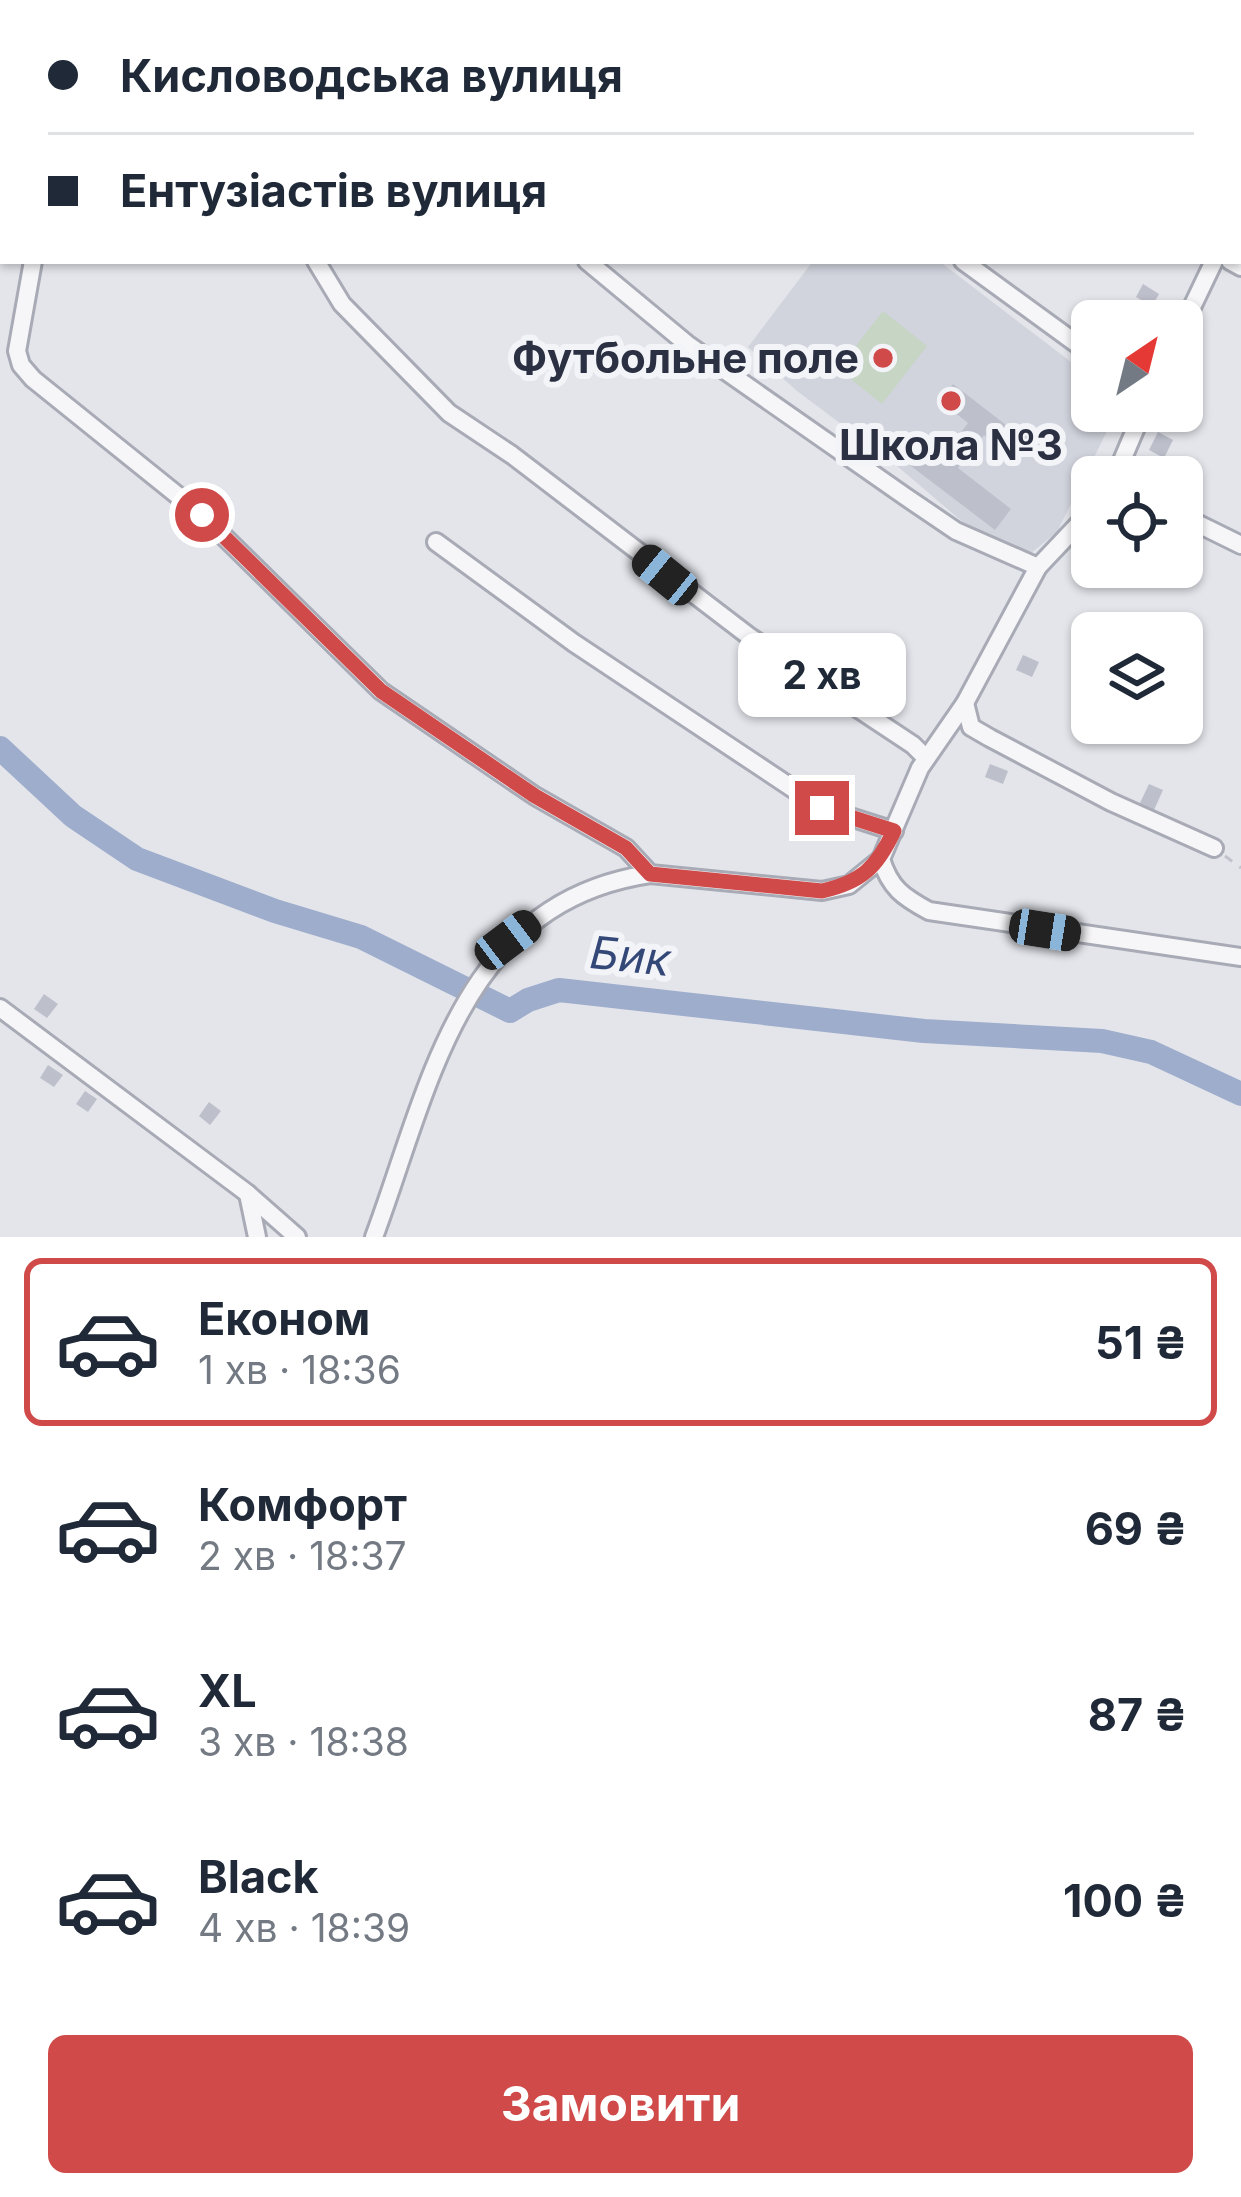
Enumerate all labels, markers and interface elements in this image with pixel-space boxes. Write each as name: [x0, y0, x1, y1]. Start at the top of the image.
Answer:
text: Кисловодська вулиця: [120, 48, 623, 103]
text: Ентузіастів вулиця: [120, 163, 547, 218]
north arrow: [1071, 300, 1203, 432]
map controls: [1071, 300, 1203, 744]
place label: Футбольне поле: [512, 332, 859, 383]
marker: Футбольне поле: [870, 345, 896, 371]
marker: Школа №3: [938, 388, 964, 414]
place label: Школа №3: [839, 419, 1063, 470]
button: locate: [1071, 456, 1203, 588]
route start: [175, 488, 229, 542]
car: [626, 538, 704, 612]
button: layers: [1071, 612, 1203, 744]
callout: 2 хв: [738, 634, 906, 718]
text: 2 хв: [783, 651, 861, 698]
route end: [795, 781, 849, 835]
car: [468, 904, 548, 976]
car: [1007, 907, 1083, 953]
water label: Бик: [587, 924, 674, 987]
icon: car: [54, 1288, 162, 1396]
text: Економ: [198, 1291, 370, 1346]
text: 51 ₴: [1095, 1315, 1187, 1370]
text: 1 хв · 18:36: [198, 1346, 401, 1393]
icon: car: [54, 1474, 162, 1582]
text: Комфорт: [198, 1477, 407, 1532]
text: 69 ₴: [1085, 1501, 1187, 1556]
text: 2 хв · 18:37: [198, 1532, 407, 1579]
icon: car: [54, 1660, 162, 1768]
text: XL: [198, 1663, 257, 1718]
text: 87 ₴: [1088, 1687, 1187, 1742]
text: 3 хв · 18:38: [198, 1718, 409, 1765]
icon: car: [54, 1846, 162, 1954]
text: Black: [198, 1849, 319, 1904]
text: 100 ₴: [1063, 1873, 1187, 1928]
text: 4 хв · 18:39: [198, 1904, 410, 1951]
button: Замовити: [48, 2035, 1193, 2173]

